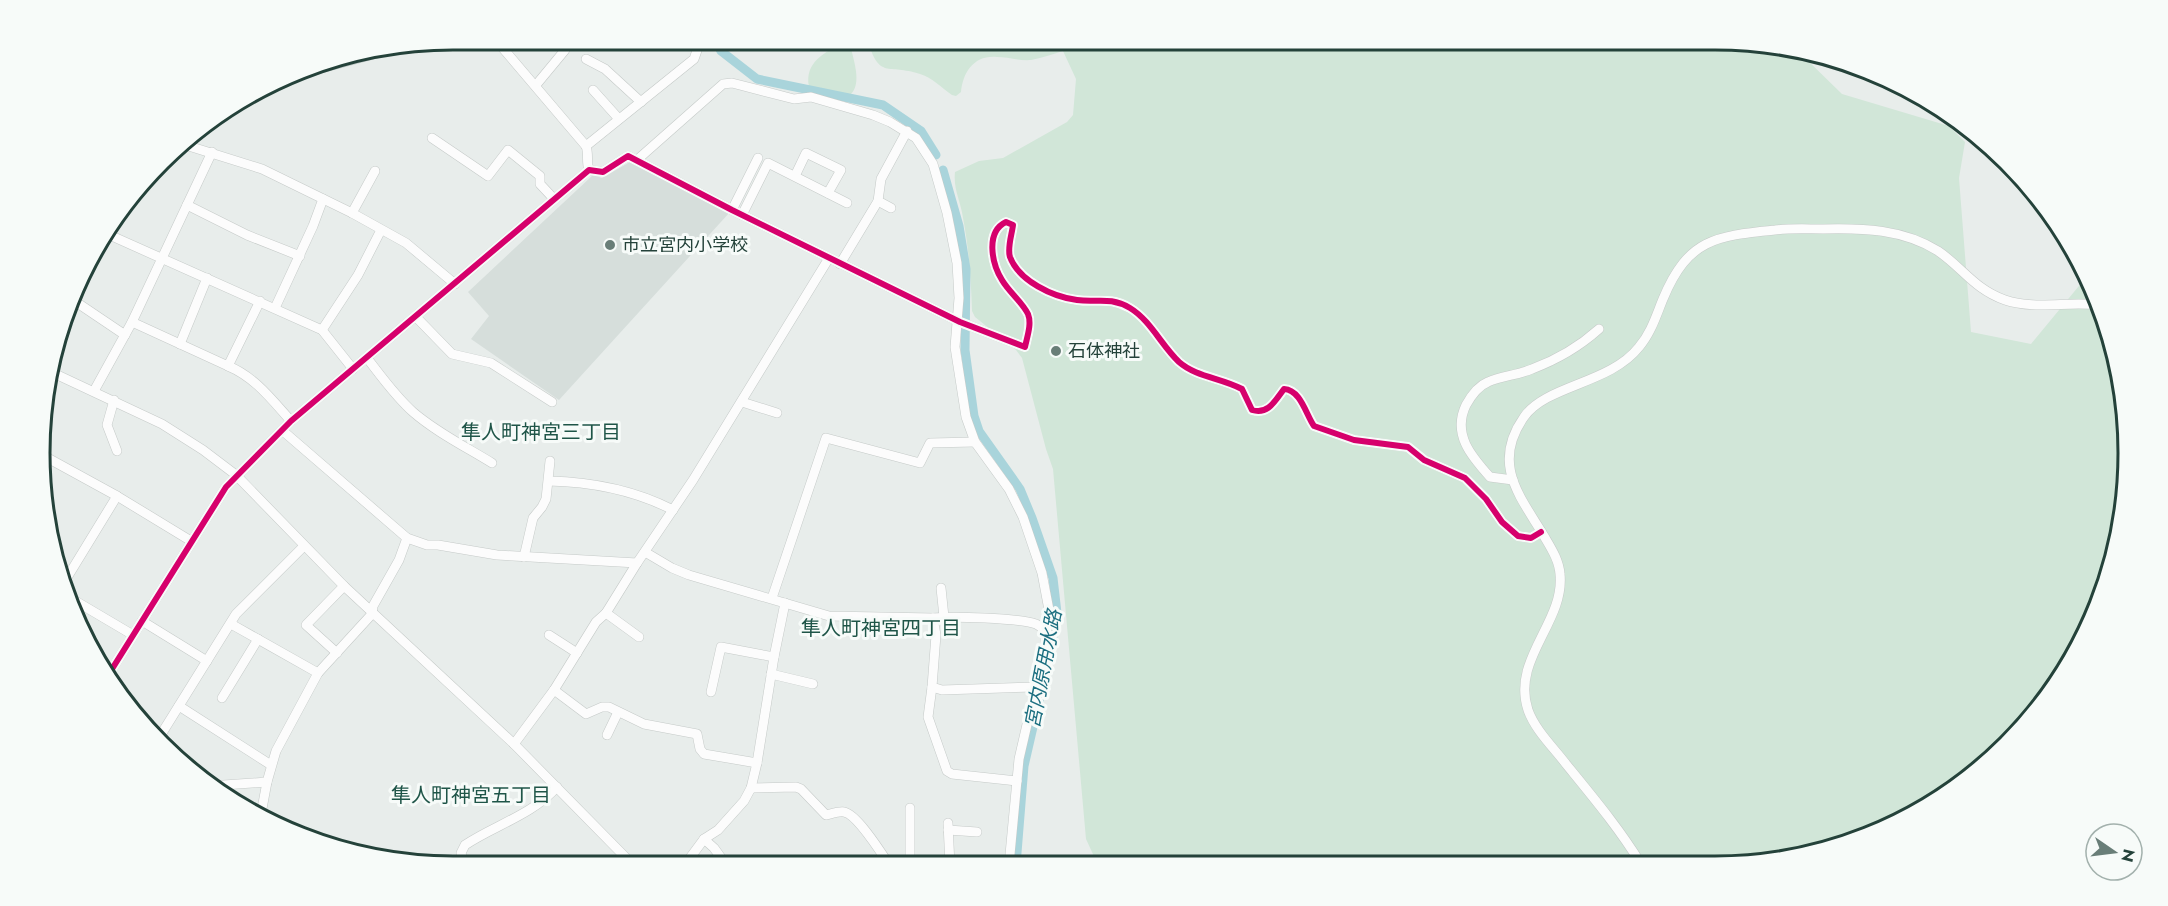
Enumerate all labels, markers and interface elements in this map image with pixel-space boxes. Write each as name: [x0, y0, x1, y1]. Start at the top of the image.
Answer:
place label: 市立宮内小学校: [622, 232, 748, 258]
marker: 市立宮内小学校: [603, 238, 617, 252]
place label: 石体神社: [1068, 338, 1140, 364]
marker: 石体神社: [1049, 344, 1063, 358]
district label: 隼人町神宮三丁目: [461, 418, 621, 447]
water label: 宮内原用水路: [1018, 605, 1070, 731]
district label: 隼人町神宮四丁目: [801, 614, 961, 643]
district label: 隼人町神宮五丁目: [391, 781, 551, 810]
north arrow: [2084, 822, 2144, 882]
text: N: [2115, 847, 2141, 864]

